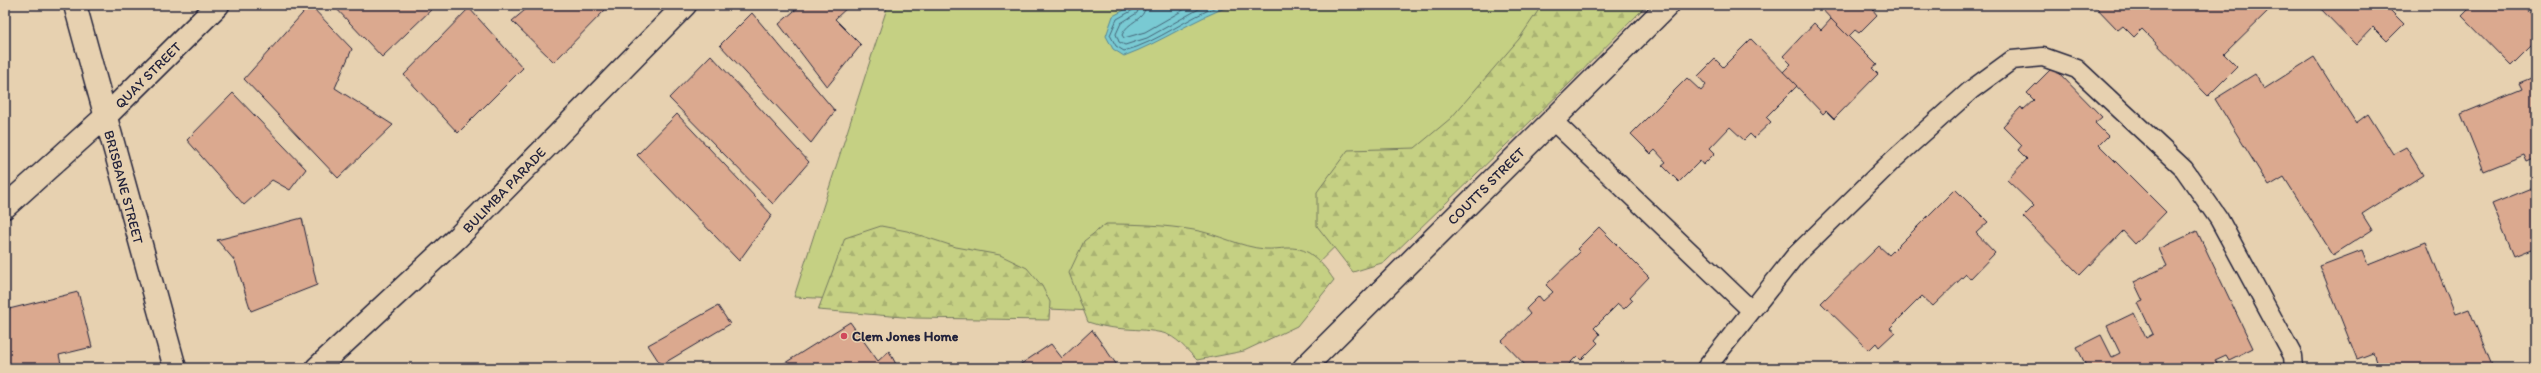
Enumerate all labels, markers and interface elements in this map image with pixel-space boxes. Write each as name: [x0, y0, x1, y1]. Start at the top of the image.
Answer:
street label: QUAY STREET: [111, 38, 185, 112]
street label: BRISBANE STREET: [100, 128, 147, 246]
street label: BULIMBA PARADE: [459, 144, 550, 237]
street label: COUTTS STREET: [1444, 144, 1529, 229]
place label: Clem Jones Home: [852, 328, 959, 345]
marker: Clem Jones Home: [839, 331, 849, 341]

